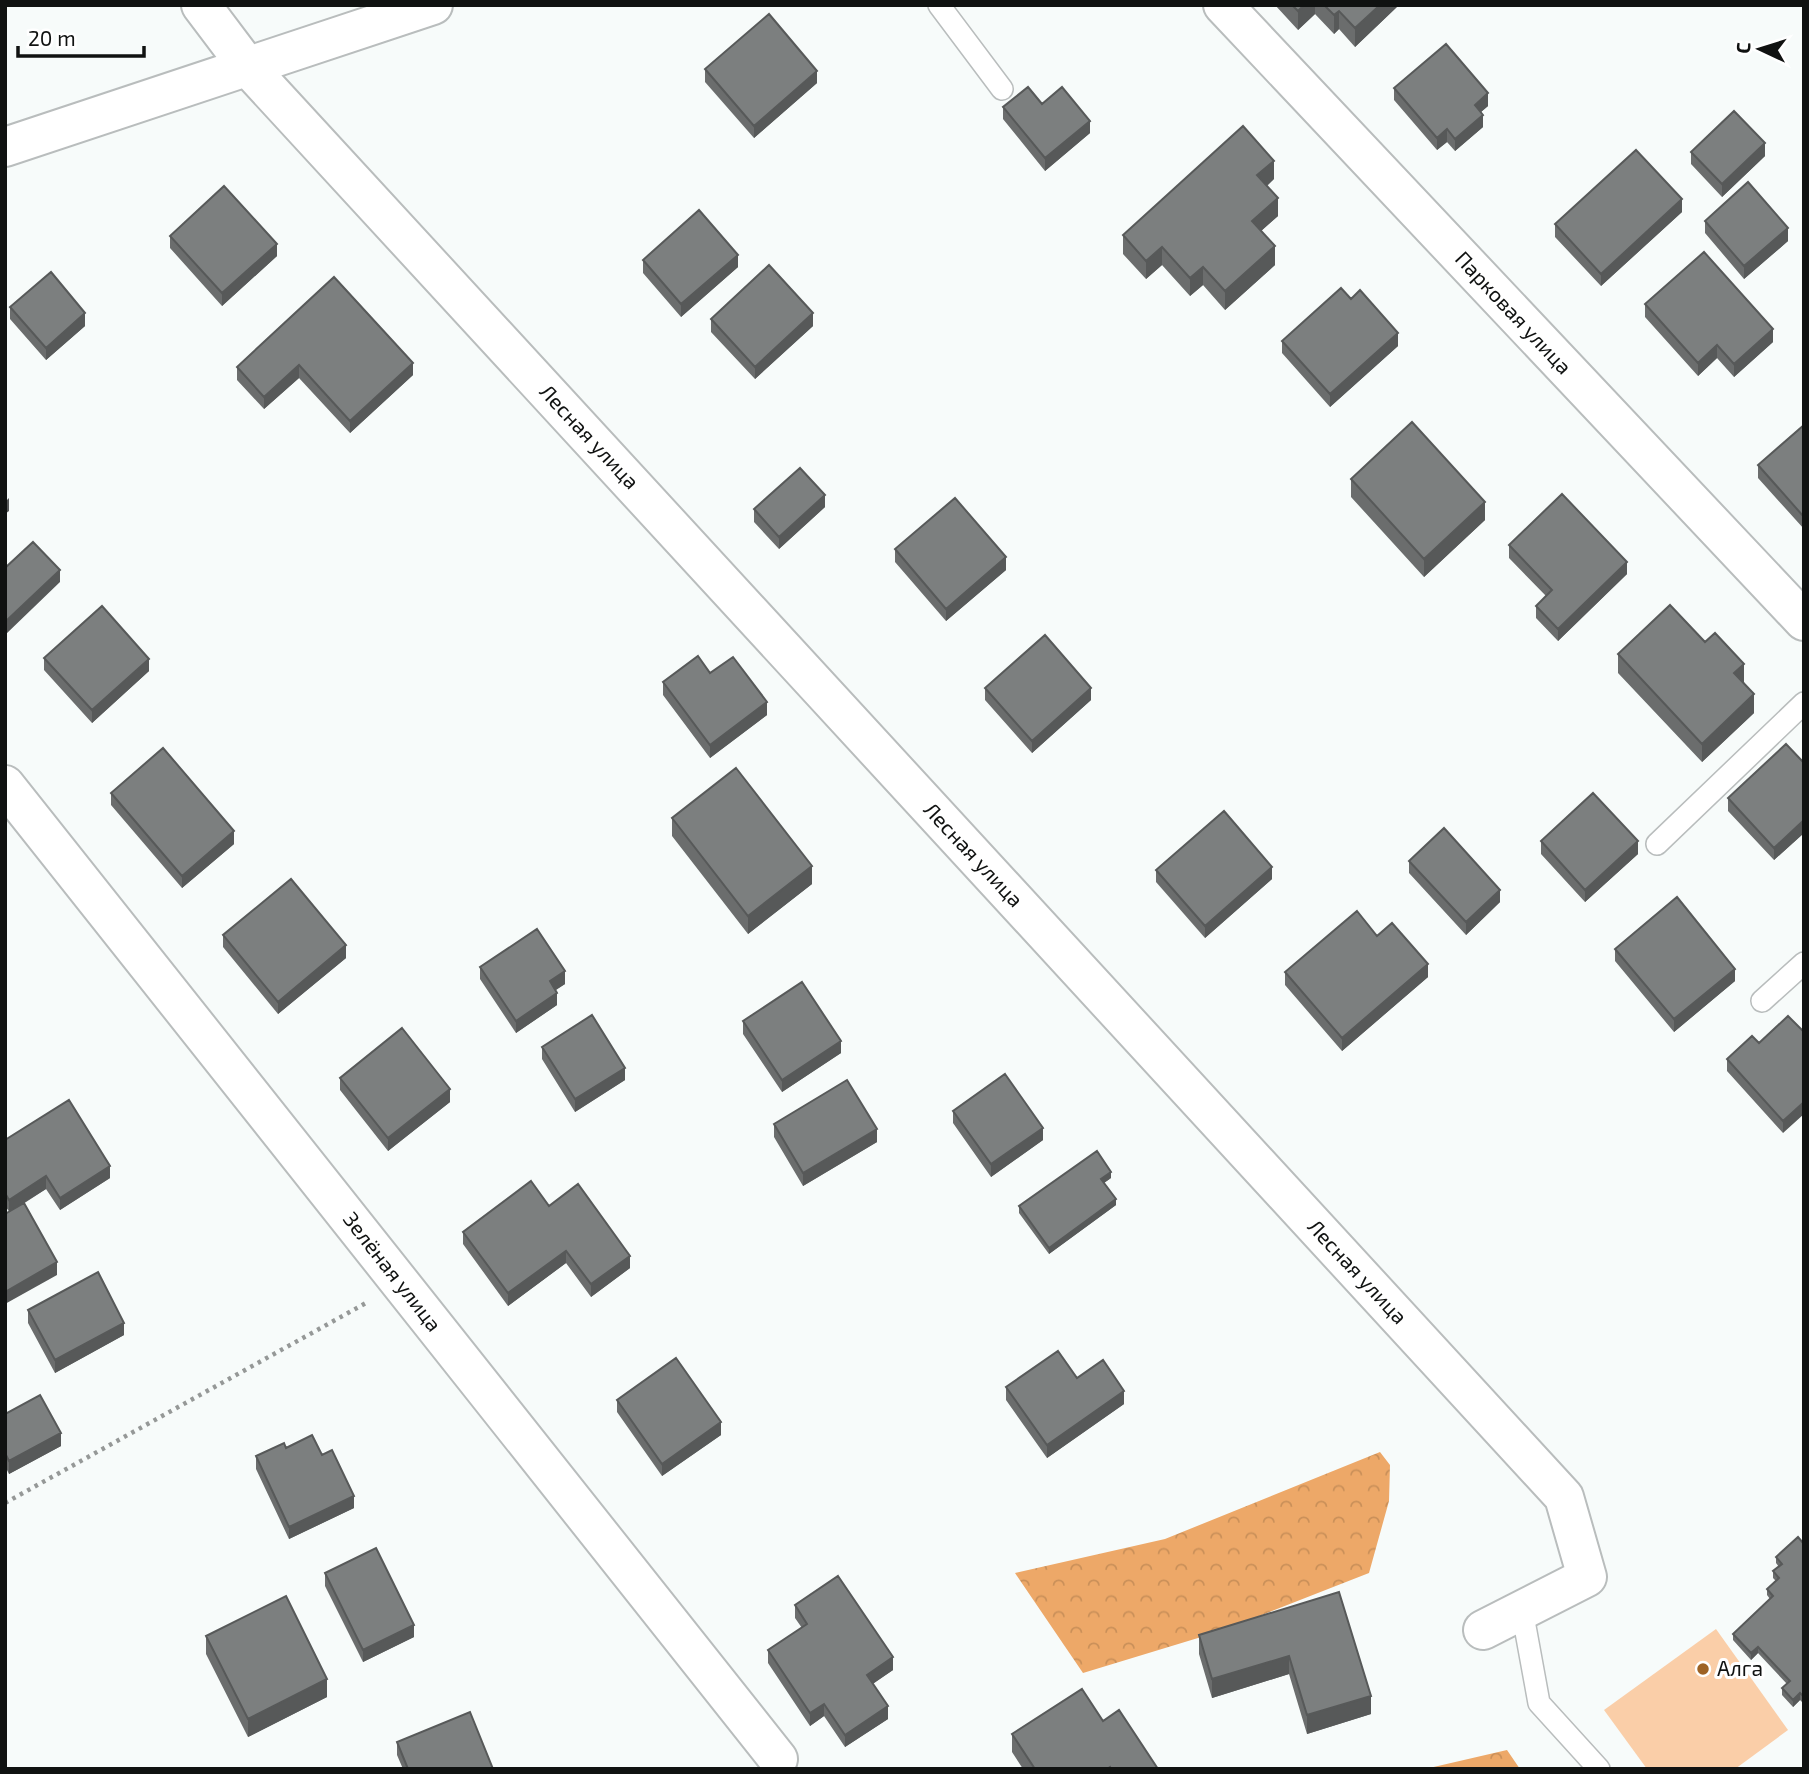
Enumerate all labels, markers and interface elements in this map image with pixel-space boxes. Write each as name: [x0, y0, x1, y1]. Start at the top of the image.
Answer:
scale bar: [18, 14, 144, 58]
north arrow: [1725, 14, 1795, 84]
text: 20 m: [28, 25, 76, 50]
text: С: [1731, 41, 1754, 54]
street label: Парковая улица: [1450, 245, 1577, 379]
street label: Лесная улица: [535, 378, 645, 494]
street label: Лесная улица: [919, 796, 1029, 912]
street label: Зелёная улица: [338, 1206, 448, 1336]
street label: Лесная улица: [1303, 1213, 1413, 1329]
place label: Алга: [1717, 1655, 1763, 1680]
marker: Алга: [1695, 1661, 1711, 1677]

